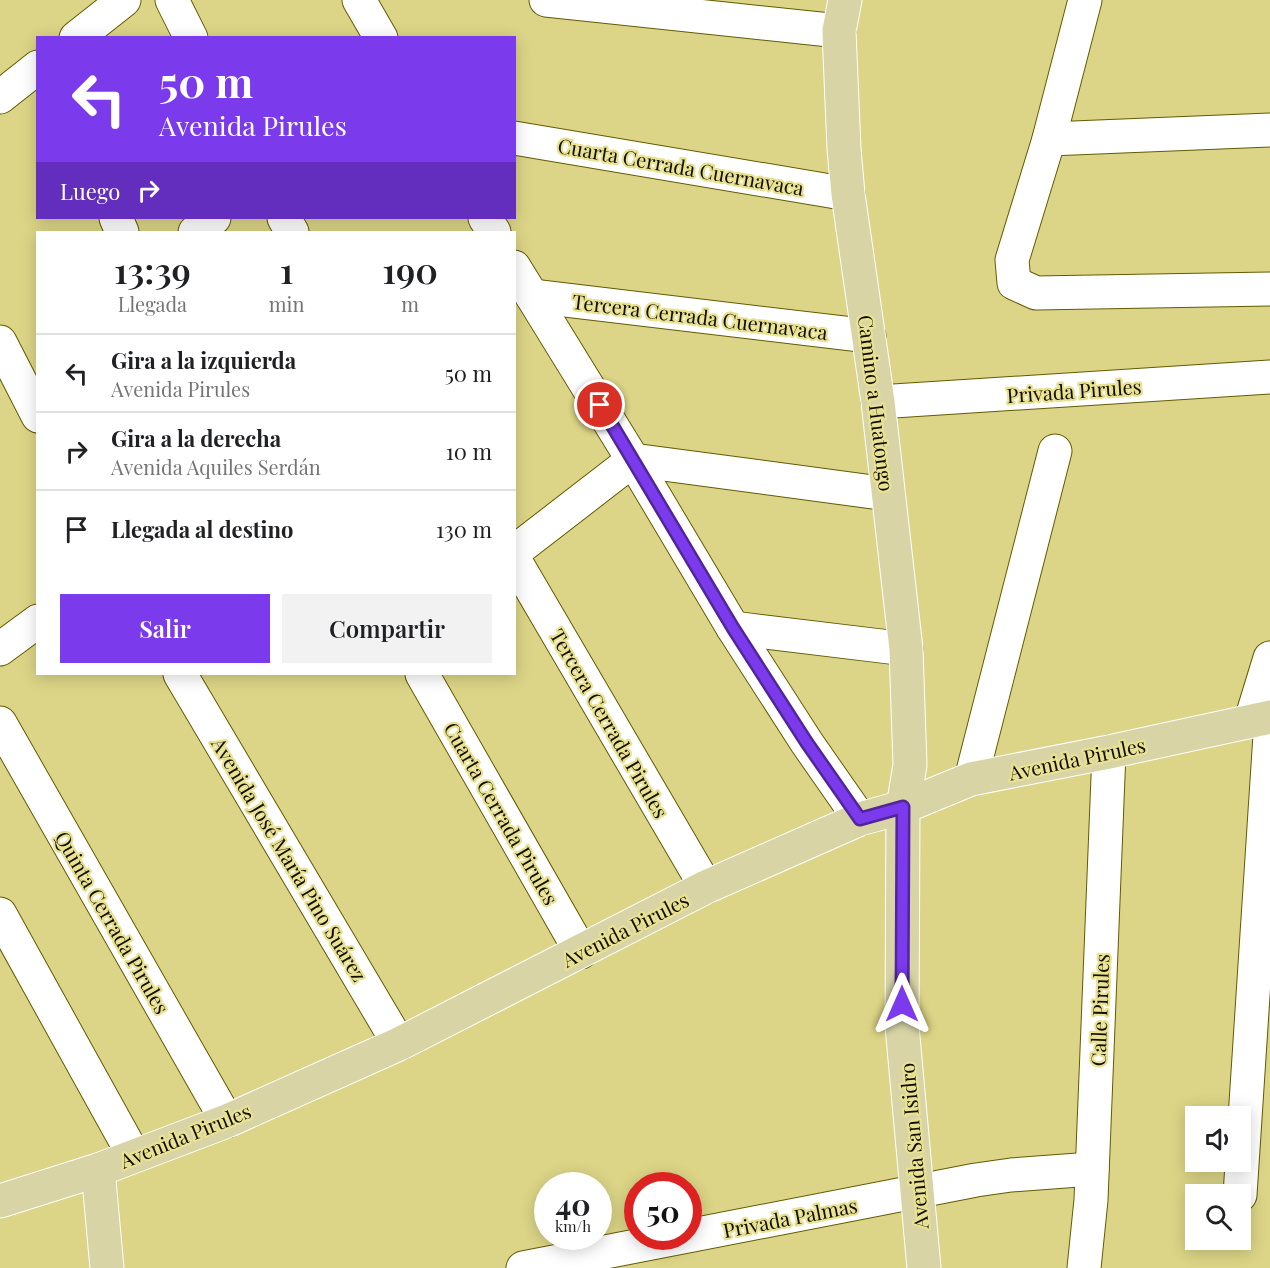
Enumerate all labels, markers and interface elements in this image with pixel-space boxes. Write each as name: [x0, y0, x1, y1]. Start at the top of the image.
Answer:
text: 50 m: [159, 53, 253, 109]
icon: left: [60, 60, 138, 138]
text: Avenida Pirules: [159, 107, 347, 143]
street label: Cuarta Cerrada Cuernavaca: [556, 131, 806, 201]
icon: right: [132, 174, 165, 207]
text: Luego: [60, 176, 120, 206]
text: 13:39: [114, 245, 191, 293]
text: 1: [280, 245, 293, 293]
text: 190: [382, 245, 438, 293]
street label: Tercera Cerrada Cuernavaca: [571, 287, 829, 345]
text: Llegada: [118, 290, 187, 317]
text: min: [269, 290, 304, 317]
text: m: [401, 290, 419, 317]
street label: Camino a Huatongo: [853, 313, 901, 493]
text: Gira a la izquierda: [111, 345, 296, 375]
icon: left: [60, 357, 93, 390]
text: 50 m: [445, 358, 492, 388]
street label: Privada Pirules: [1006, 372, 1142, 408]
text: Avenida Pirules: [111, 375, 250, 402]
pin: [574, 379, 625, 430]
icon: arrive: [583, 388, 616, 421]
text: Gira a la derecha: [111, 423, 281, 453]
icon: right: [60, 435, 93, 468]
text: 10 m: [446, 436, 492, 466]
text: Avenida Aquiles Serdán: [111, 453, 321, 480]
icon: arrive: [60, 513, 93, 546]
text: Llegada al destino: [111, 514, 293, 544]
text: 130 m: [436, 514, 492, 544]
button: Salir: [60, 594, 270, 663]
button: Compartir: [282, 594, 492, 663]
street label: Tercera Cerrada Pirules: [545, 623, 675, 823]
street label: Cuarta Cerrada Pirules: [439, 717, 565, 909]
street label: Avenida Pirules: [1005, 730, 1148, 786]
street label: Avenida José María Pino Suárez: [206, 731, 374, 986]
street label: Quinta Cerrada Pirules: [50, 826, 176, 1018]
street label: Avenida Pirules: [556, 885, 693, 973]
street label: Calle Pirules: [1084, 953, 1114, 1067]
position arrow: [870, 972, 934, 1036]
street label: Avenida San Isidro: [892, 1062, 934, 1231]
street label: Avenida Pirules: [115, 1096, 255, 1174]
map controls: [1185, 1106, 1251, 1250]
button: sound: [1185, 1106, 1251, 1172]
speed limit sign: 50: [624, 1172, 702, 1250]
text: 40: [555, 1184, 591, 1224]
button: search: [1185, 1184, 1251, 1250]
street label: Privada Palmas: [721, 1191, 859, 1243]
text: km/h: [555, 1216, 591, 1236]

